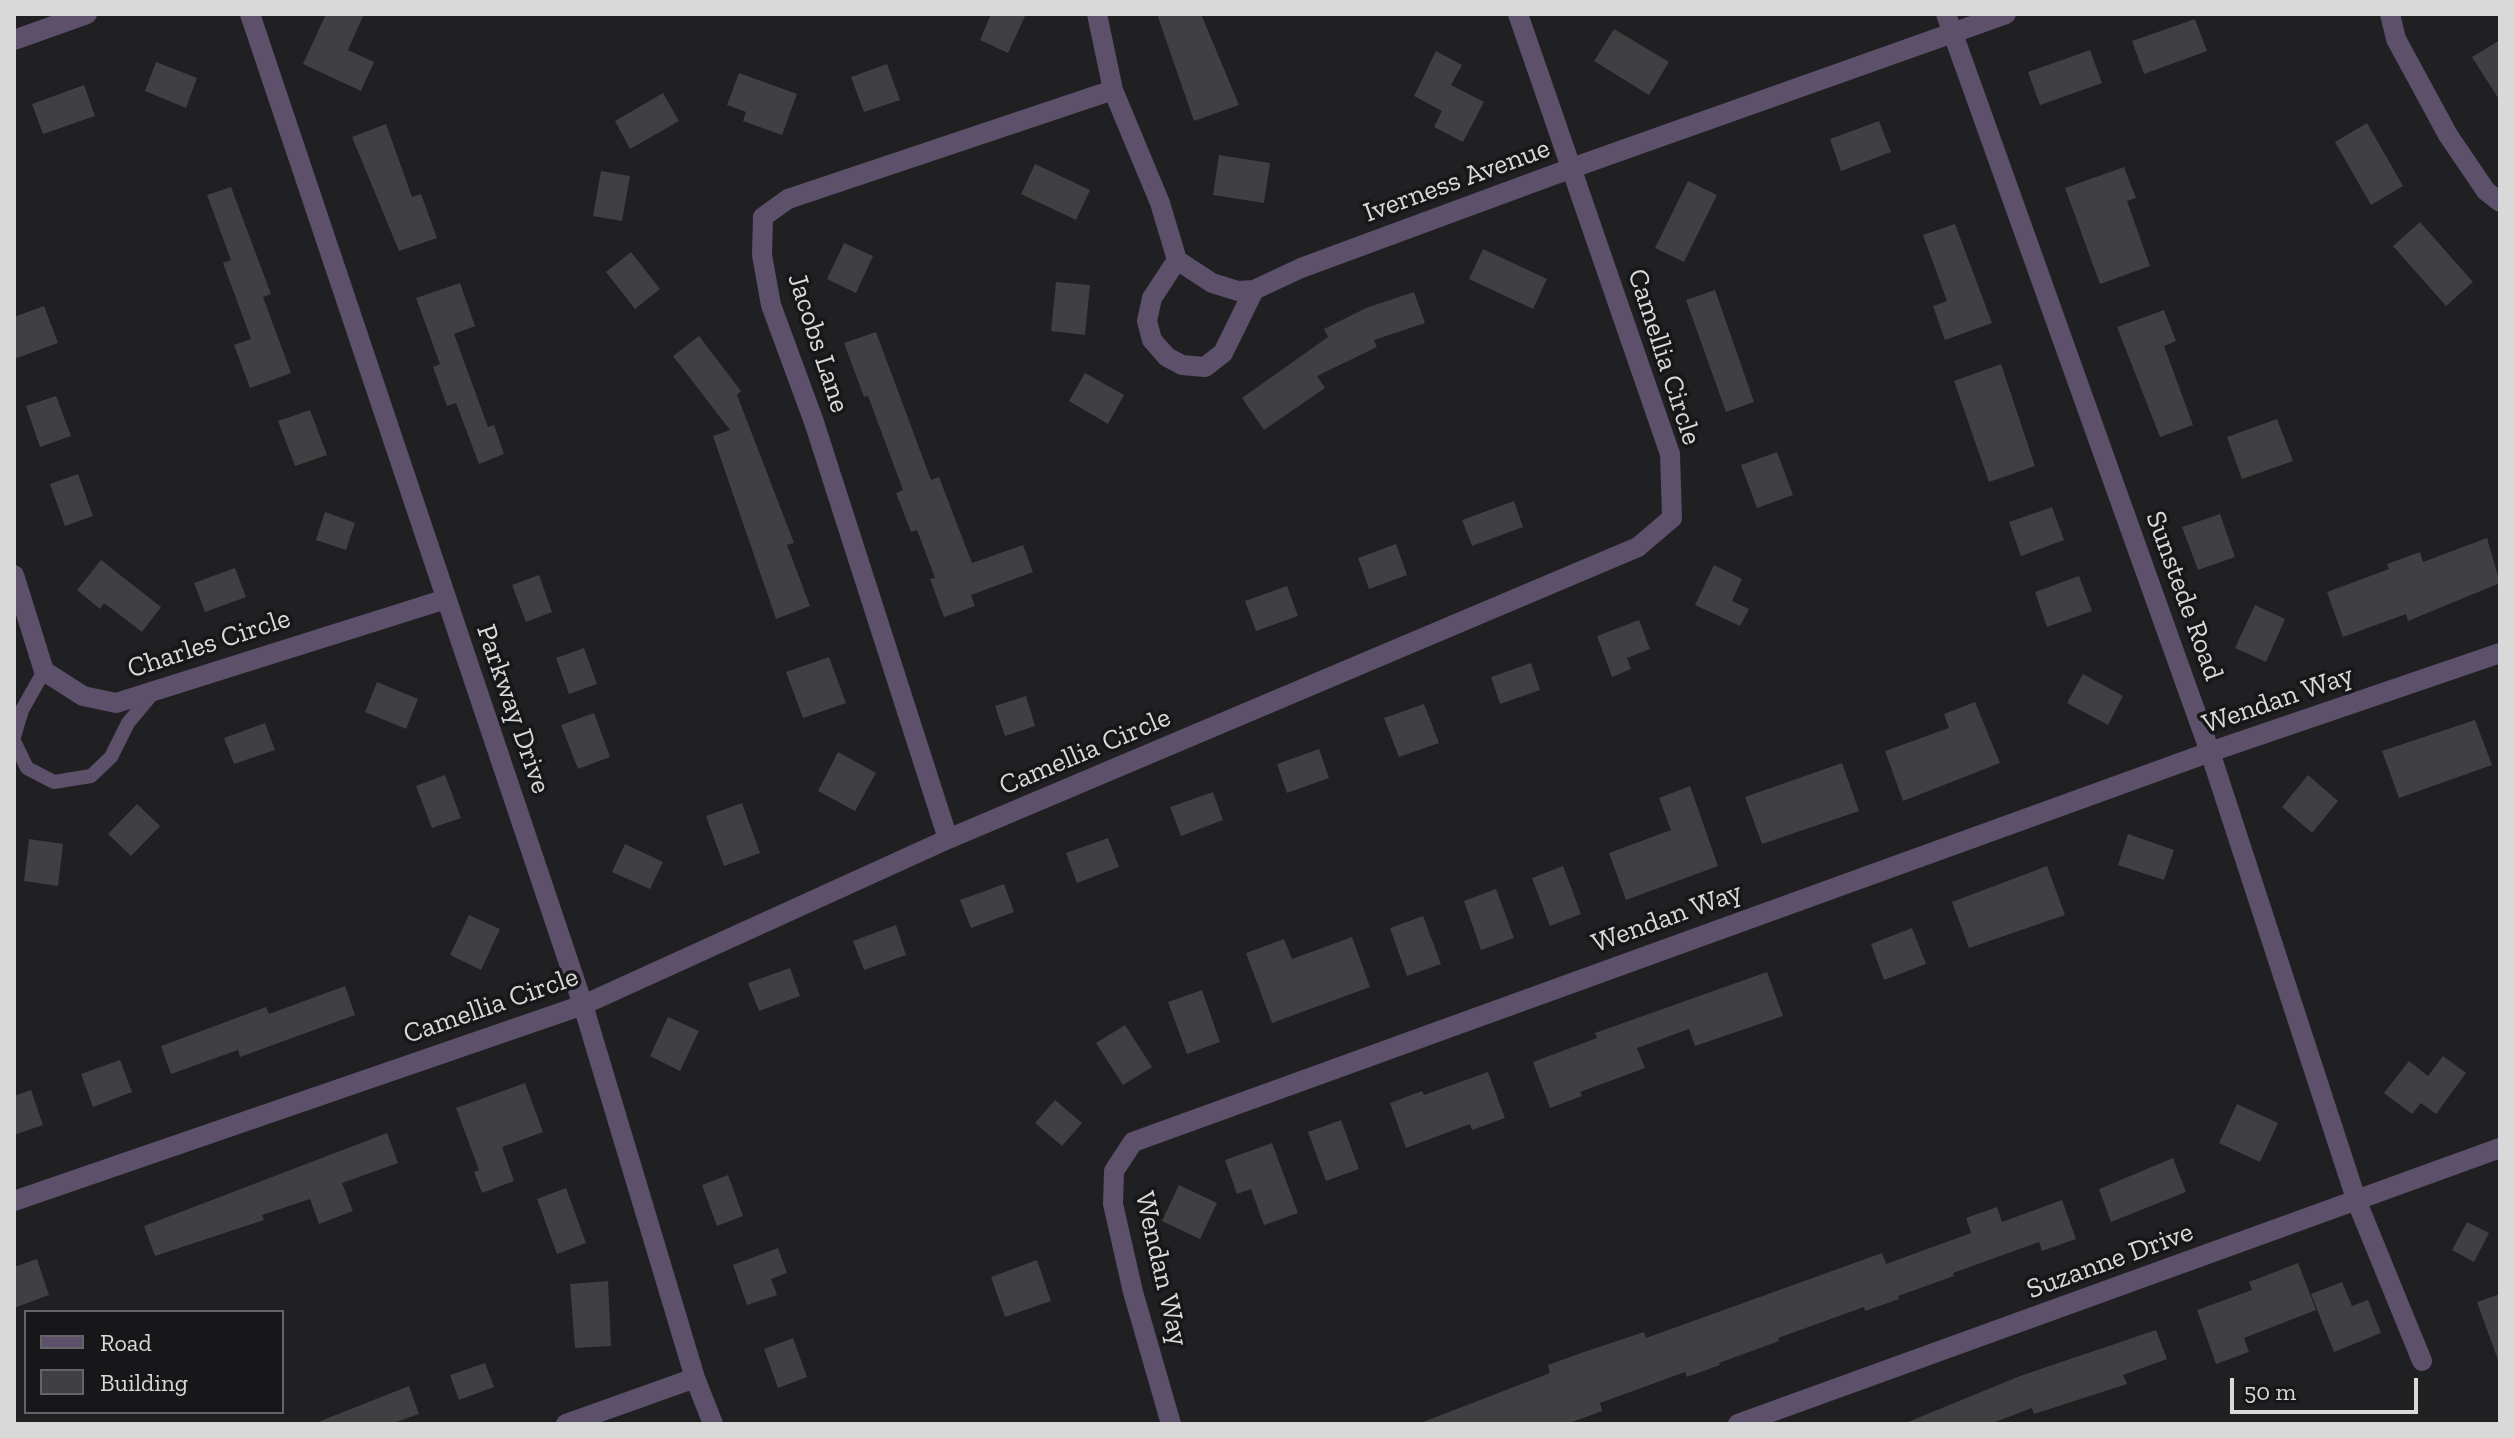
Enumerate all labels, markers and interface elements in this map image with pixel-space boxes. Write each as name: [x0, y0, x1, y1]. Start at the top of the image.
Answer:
street label: Iverness Avenue: [1359, 132, 1555, 230]
street label: Camellia Circle: [1620, 265, 1708, 449]
street label: Jacobs Lane: [780, 269, 856, 417]
street label: Sunstede Road: [2138, 507, 2230, 685]
street label: Charles Circle: [123, 602, 295, 686]
street label: Parkway Drive: [468, 620, 558, 798]
street label: Wendan Way: [2198, 658, 2358, 742]
street label: Camellia Circle: [994, 701, 1176, 803]
street label: Wendan Way: [1587, 875, 1747, 961]
street label: Camellia Circle: [399, 960, 583, 1052]
street label: Wendan Way: [1127, 1188, 1195, 1350]
street label: Suzanne Drive: [2022, 1215, 2198, 1307]
legend: [24, 1310, 284, 1414]
text: Road: [100, 1328, 152, 1357]
scale bar: [2234, 1362, 2422, 1412]
text: Building: [100, 1368, 188, 1397]
text: 50 m: [2244, 1377, 2296, 1406]

